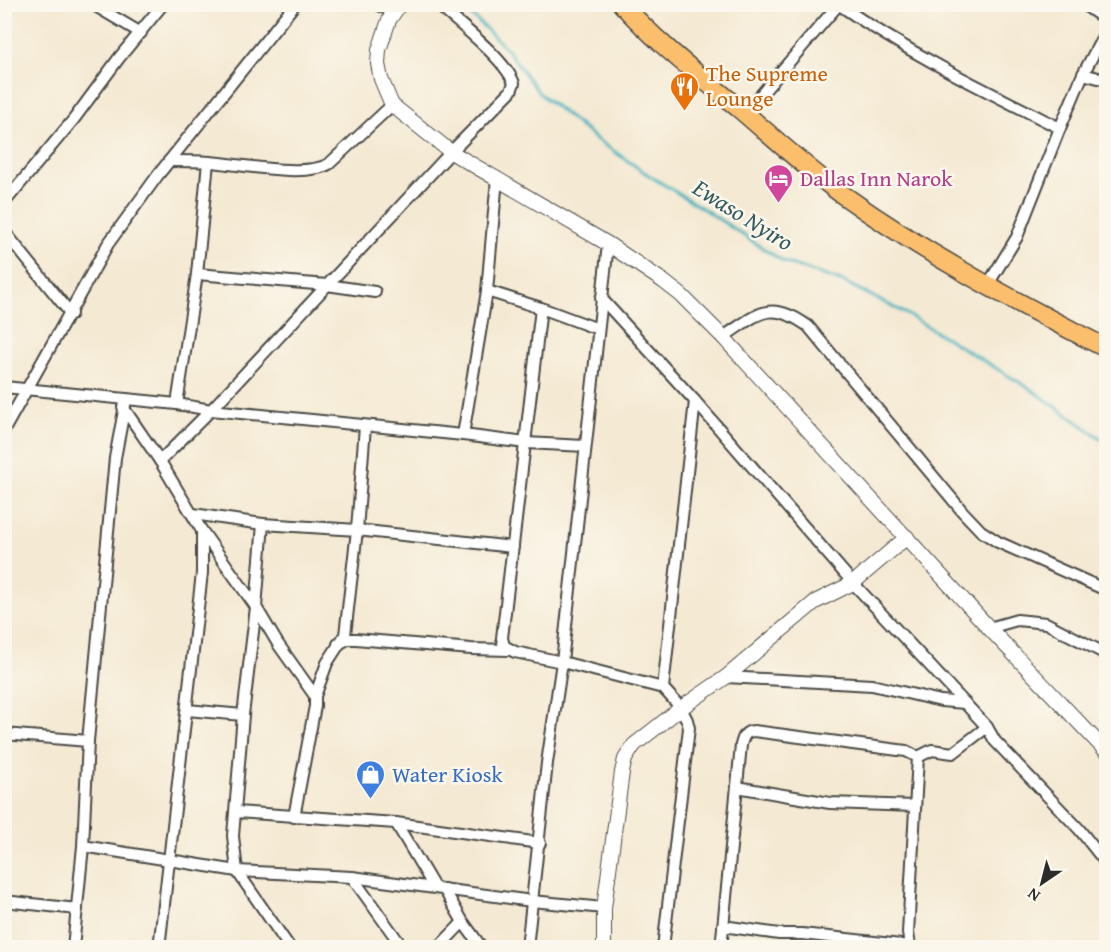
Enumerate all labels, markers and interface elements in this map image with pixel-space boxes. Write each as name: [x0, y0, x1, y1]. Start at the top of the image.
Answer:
place label: The Supreme Lounge: [706, 57, 828, 114]
restaurant icon: The Supreme Lounge: [669, 70, 701, 112]
hotel icon: Dallas Inn Narok: [763, 162, 795, 204]
place label: Dallas Inn Narok: [800, 162, 953, 194]
water label: Ewaso Nyiro: [685, 169, 800, 259]
shop icon: Water Kiosk: [355, 758, 387, 800]
place label: Water Kiosk: [392, 758, 503, 790]
north arrow: [1012, 853, 1072, 913]
text: N: [1022, 882, 1045, 908]

